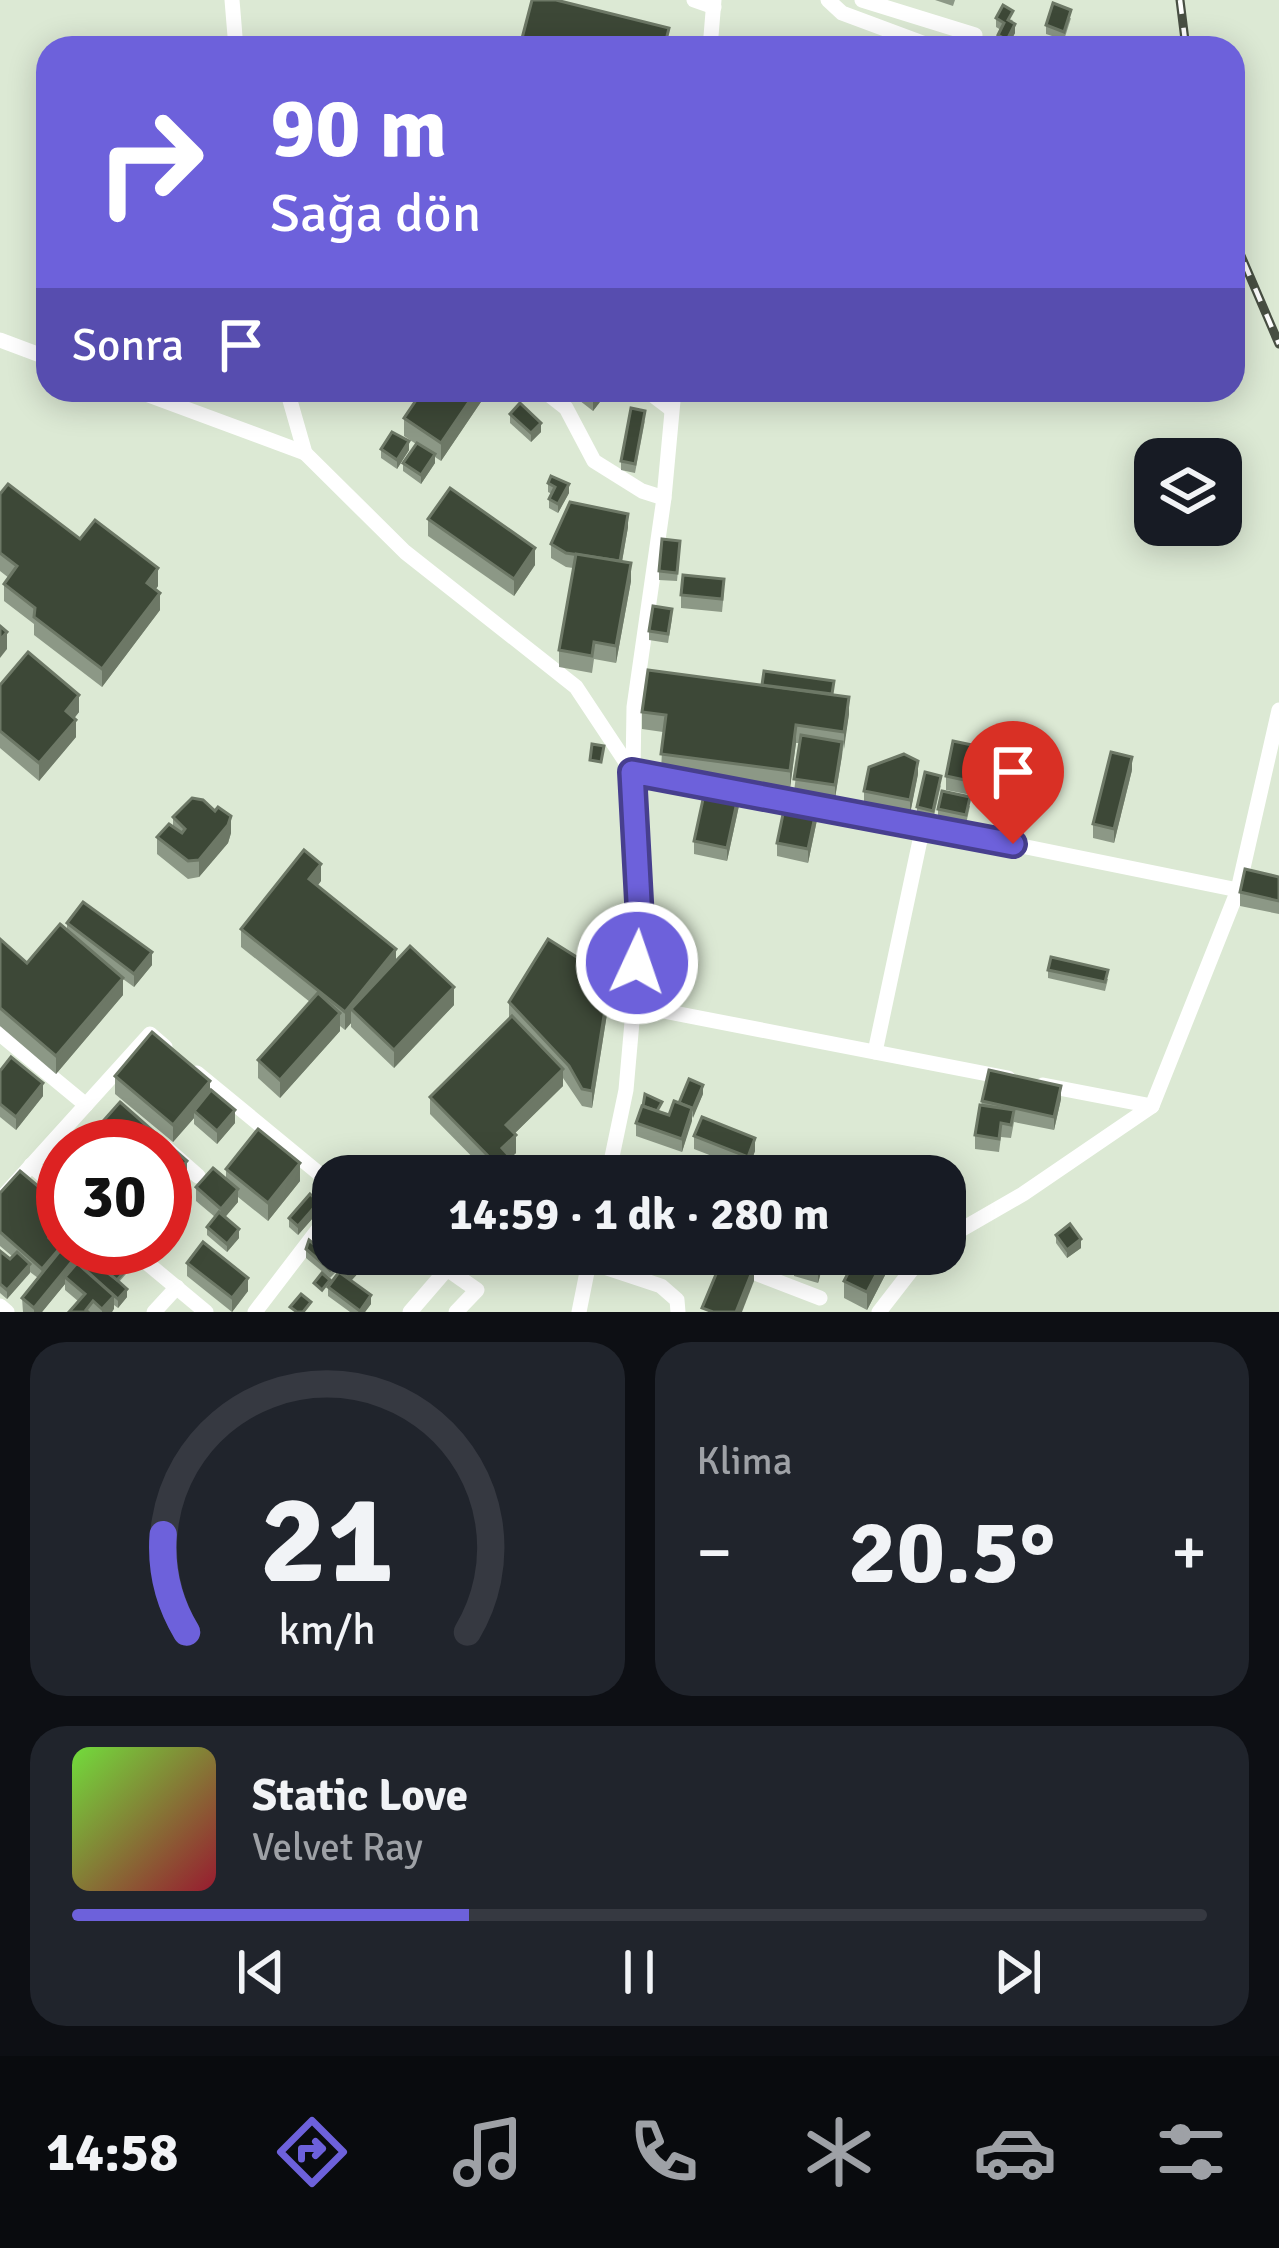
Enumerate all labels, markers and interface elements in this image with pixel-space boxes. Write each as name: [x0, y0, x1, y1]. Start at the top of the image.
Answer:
text: 90 m: [270, 77, 447, 181]
icon: right: [72, 84, 228, 240]
text: Sağa dön: [270, 180, 481, 247]
icon: arrive: [208, 312, 274, 378]
text: Sonra: [72, 318, 184, 373]
map controls: [1134, 438, 1242, 546]
button: layers: [1134, 438, 1242, 546]
pin: [962, 721, 1064, 844]
icon: arrive: [980, 739, 1046, 805]
position arrow: [574, 900, 700, 1026]
speed limit sign: 30: [36, 1119, 192, 1275]
text: 14:59 · 1 dk · 280 m: [449, 1187, 829, 1242]
text: Klima: [697, 1437, 792, 1485]
text: 21: [260, 1464, 395, 1617]
text: 20.5°: [848, 1497, 1056, 1608]
text: −: [697, 1512, 732, 1593]
text: +: [1171, 1512, 1207, 1593]
text: km/h: [279, 1604, 376, 1657]
text: Static Love: [252, 1768, 468, 1823]
text: Velvet Ray: [252, 1823, 423, 1871]
icon: previous: [228, 1939, 294, 2005]
icon: pause: [606, 1939, 672, 2005]
icon: next: [985, 1939, 1051, 2005]
icon: directions: [270, 2110, 354, 2194]
icon: music: [446, 2110, 530, 2194]
icon: phone: [622, 2110, 706, 2194]
icon: climate: [797, 2110, 881, 2194]
icon: car: [973, 2110, 1057, 2194]
icon: filters: [1149, 2110, 1233, 2194]
text: 14:58: [46, 2119, 178, 2186]

